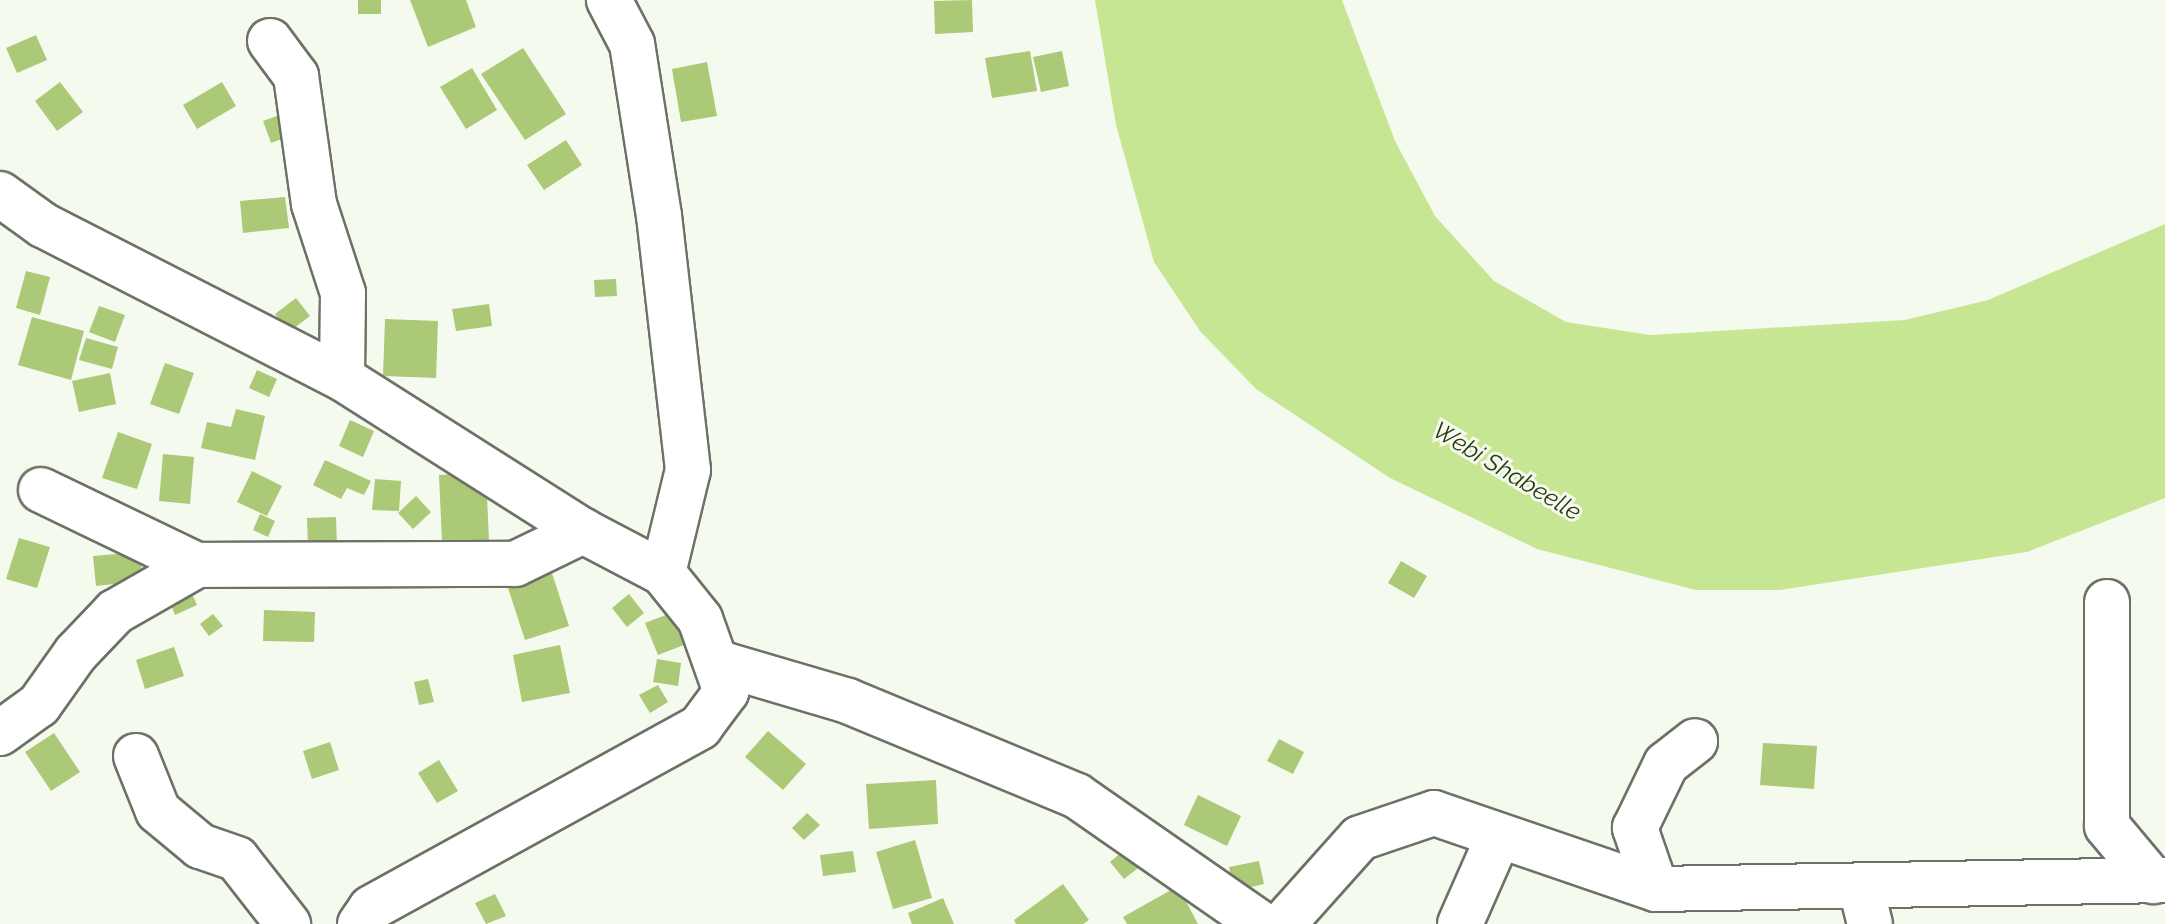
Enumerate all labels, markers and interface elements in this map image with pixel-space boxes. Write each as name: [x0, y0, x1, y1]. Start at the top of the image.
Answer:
water label: Webi Shabeelle: [1428, 415, 1586, 527]

